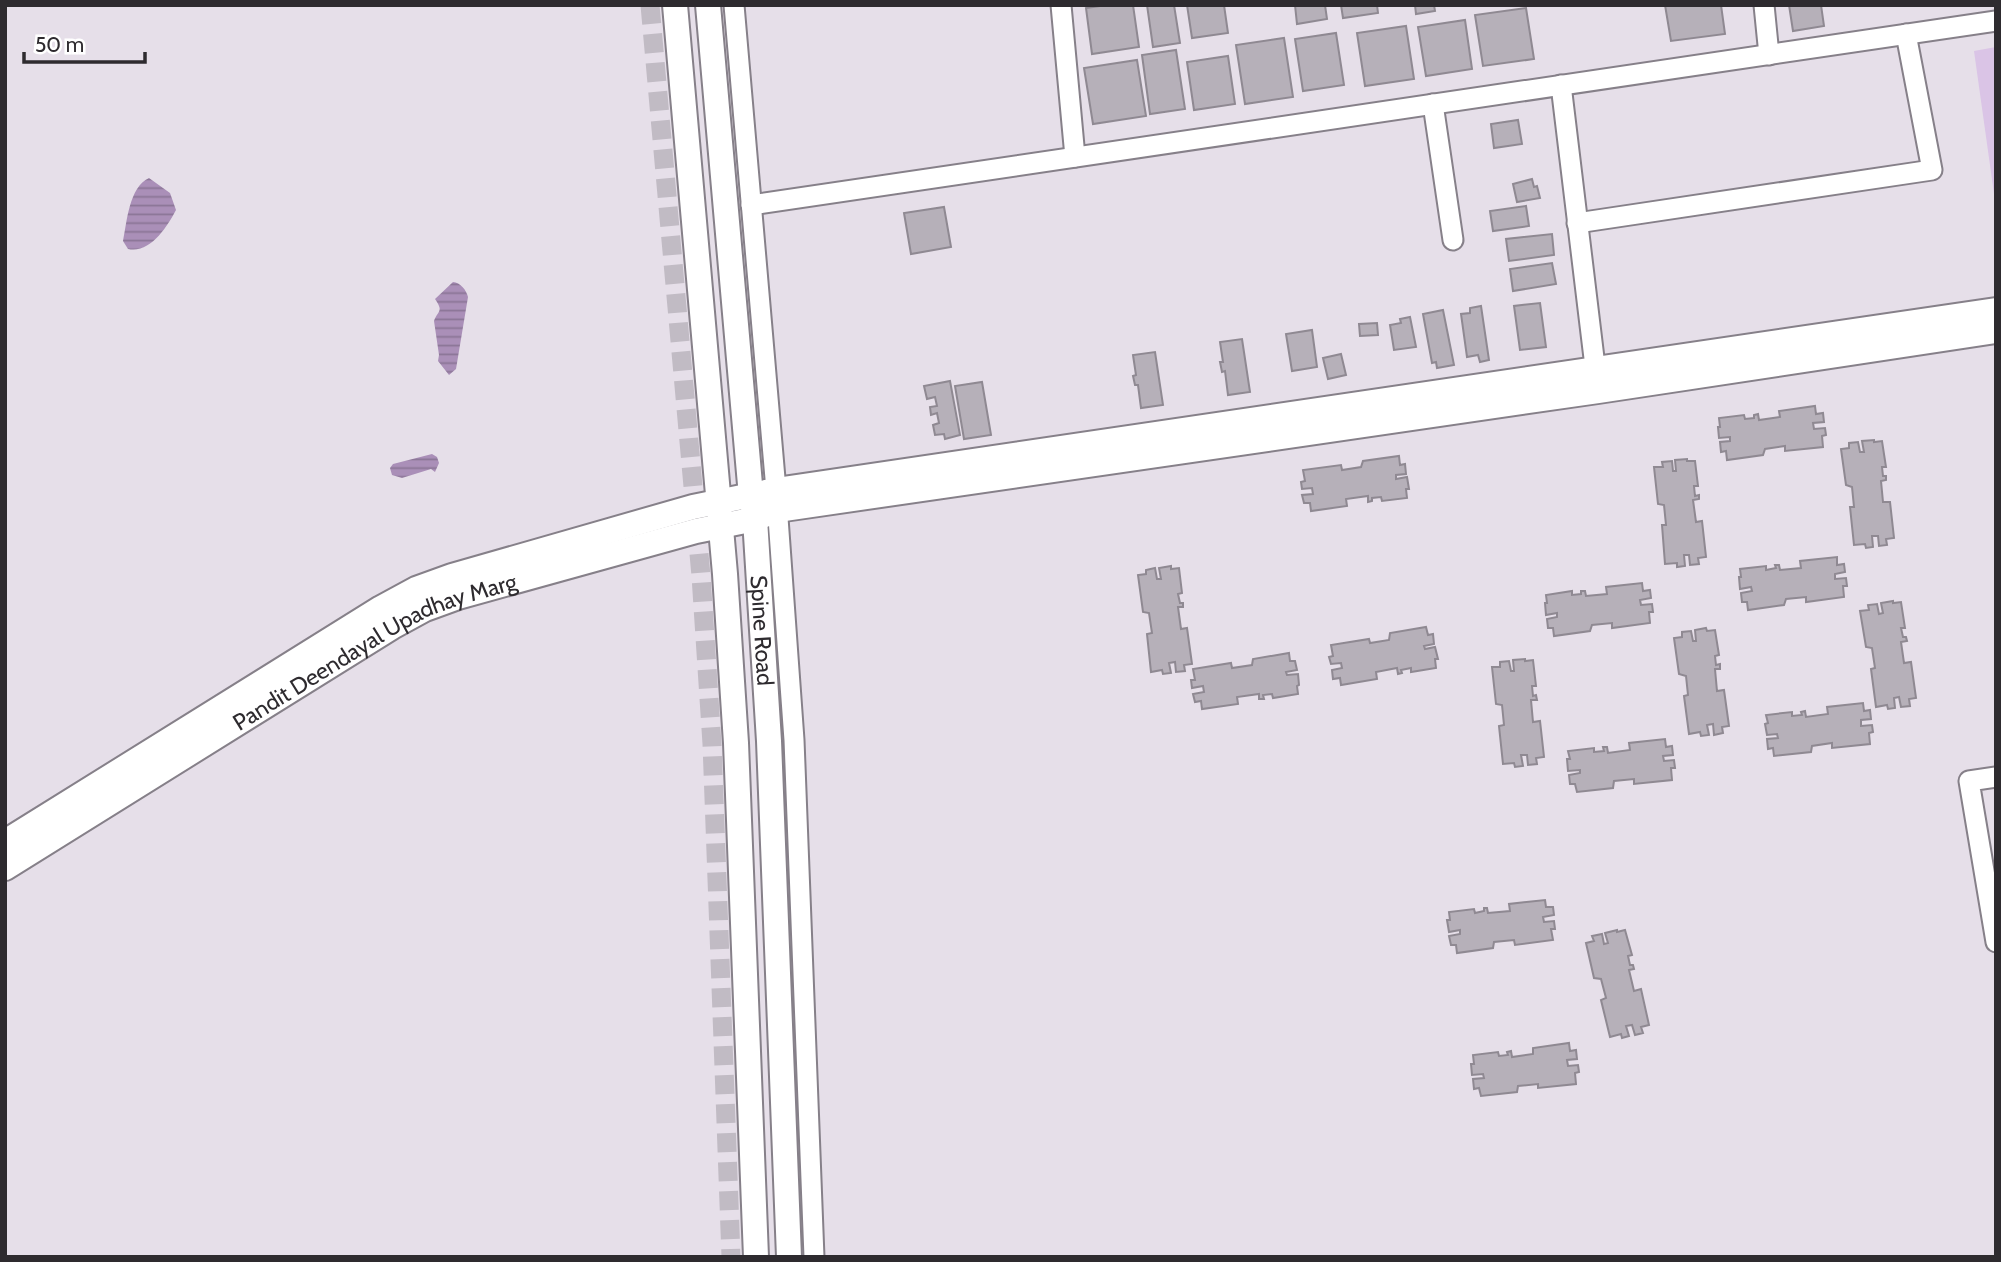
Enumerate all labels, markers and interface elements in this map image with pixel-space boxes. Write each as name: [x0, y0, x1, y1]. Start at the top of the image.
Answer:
scale bar: [24, 21, 145, 65]
text: 50 m: [35, 32, 84, 57]
street label: Pandit Deendayal Upadhay Marg: [228, 567, 520, 737]
street label: Spine Road: [745, 574, 779, 687]

